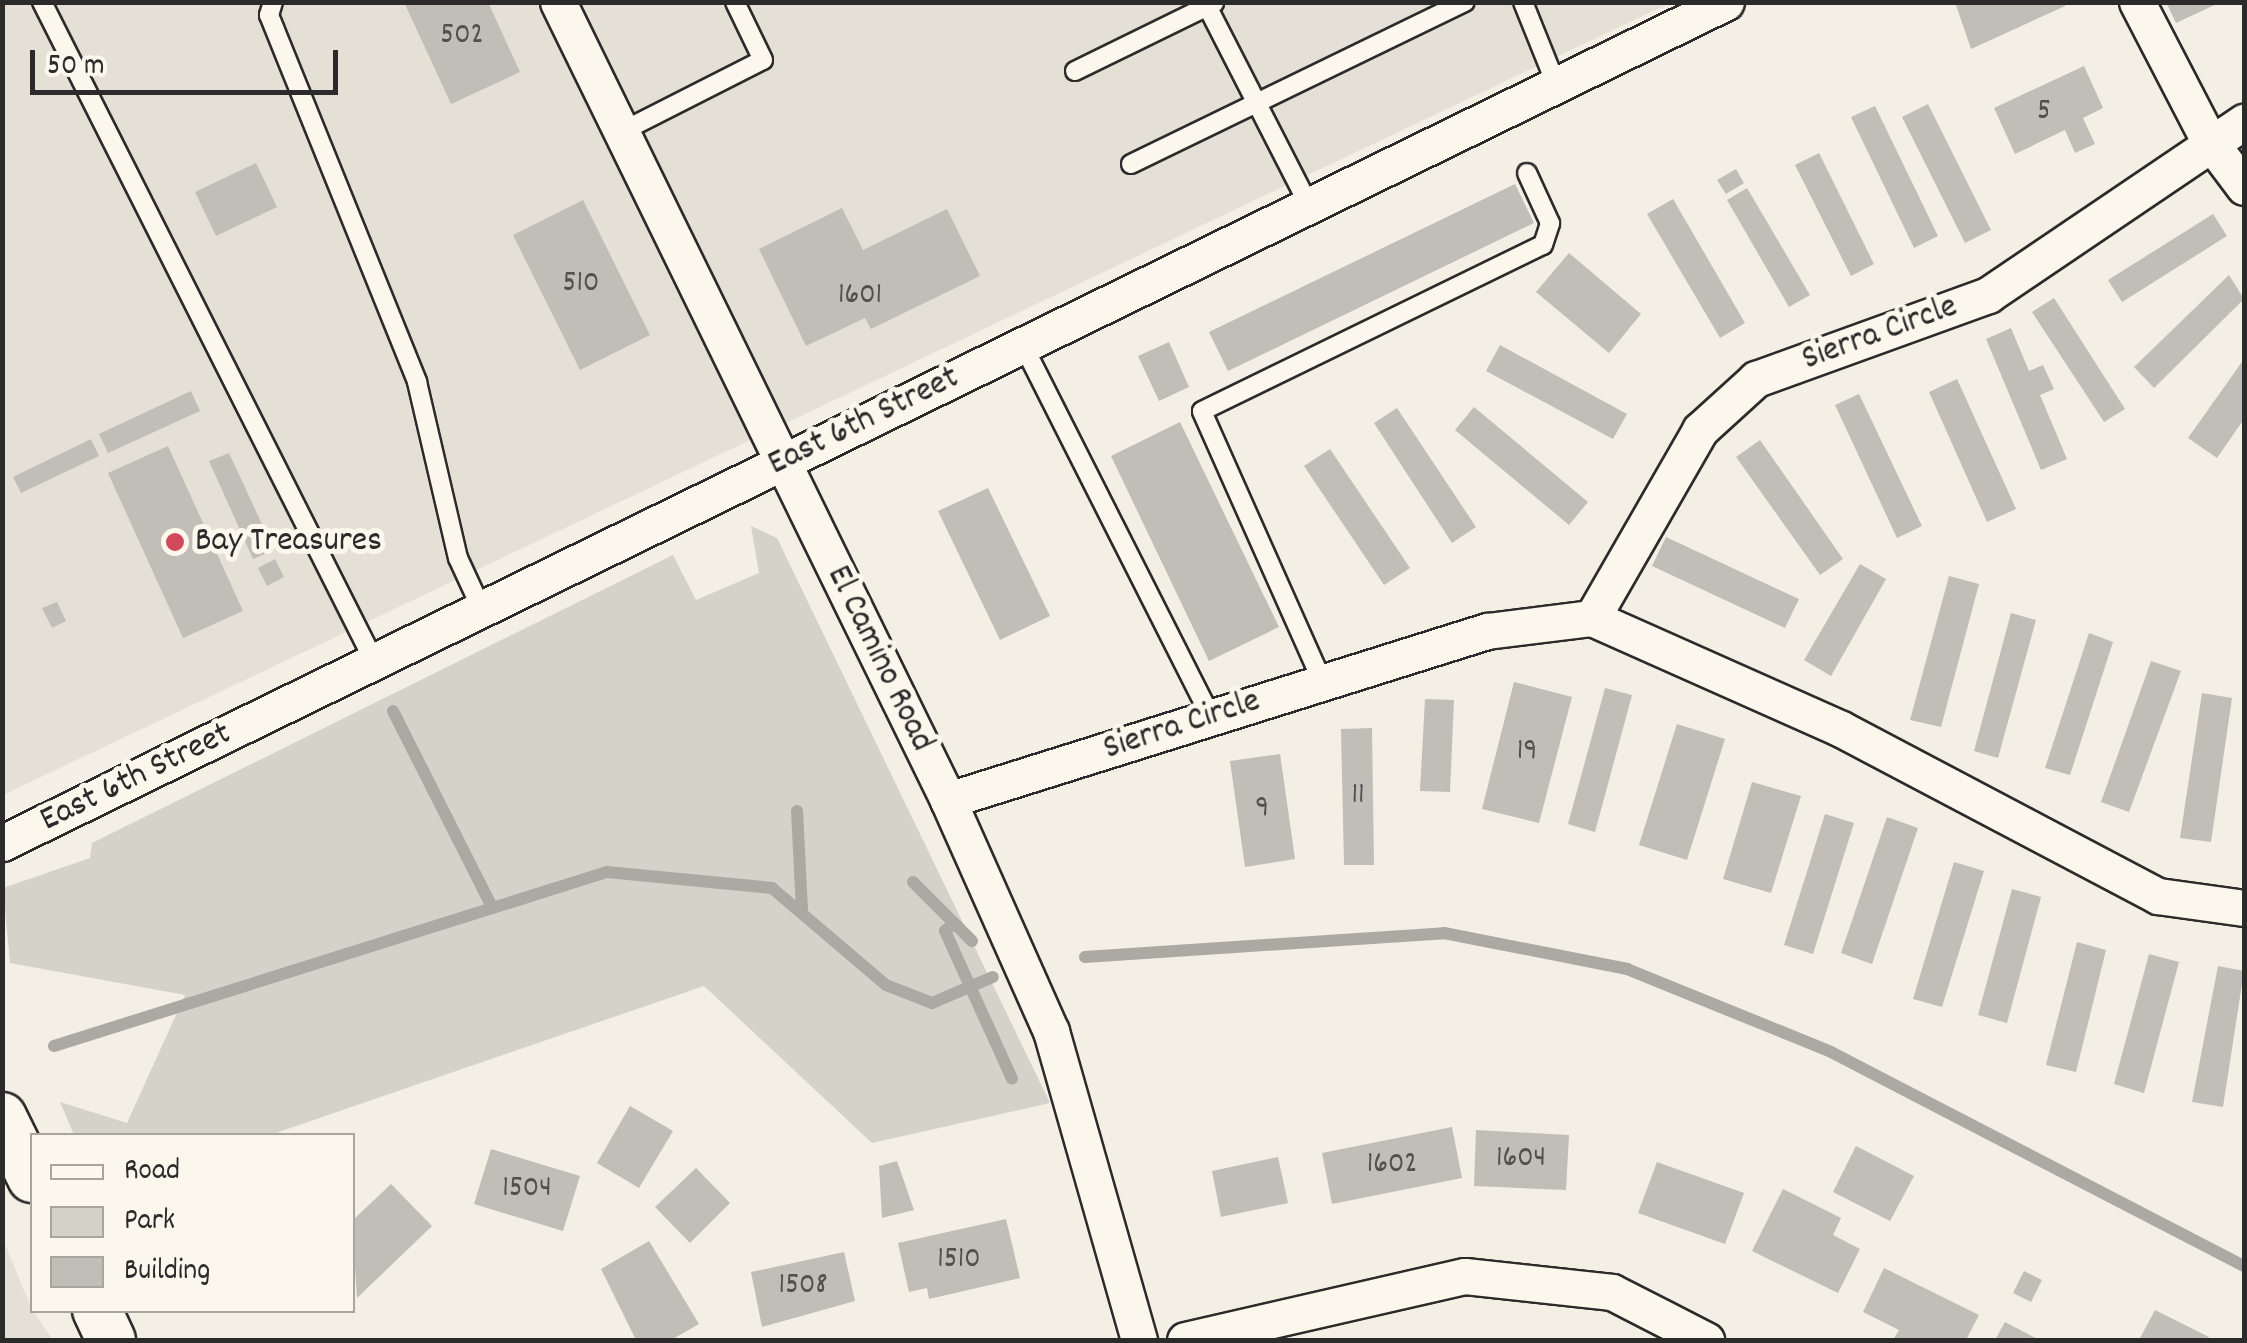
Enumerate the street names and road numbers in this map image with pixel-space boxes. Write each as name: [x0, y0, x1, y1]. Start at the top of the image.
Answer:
street label: Sierra Circle: [1797, 287, 1963, 381]
street label: East 6th Street: [762, 358, 966, 486]
street label: El Camino Road: [816, 559, 942, 759]
street label: Sierra Circle: [1098, 681, 1266, 771]
street label: East 6th Street: [34, 714, 238, 842]

